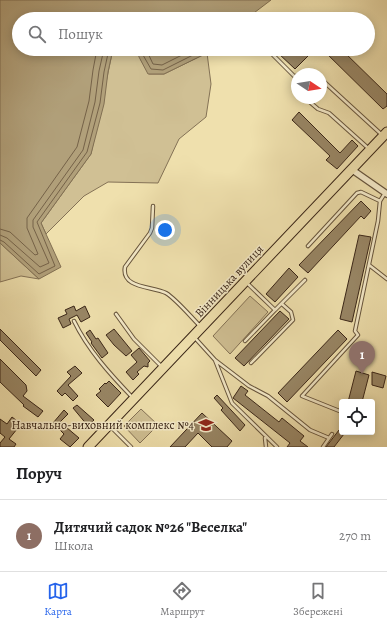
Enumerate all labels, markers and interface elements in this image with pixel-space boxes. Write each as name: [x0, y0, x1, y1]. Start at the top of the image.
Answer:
search box: [12, 12, 375, 56]
icon: search: [26, 23, 48, 45]
text: Пошук: [58, 24, 103, 44]
north arrow: [291, 68, 327, 104]
your location: [155, 220, 175, 240]
street label: Вінницька вулиця: [191, 241, 267, 321]
pin: 1: [349, 341, 375, 374]
map controls: [339, 399, 375, 435]
button: locate: [339, 399, 375, 435]
school or university icon: Навчально-виховний комплекс №4: [197, 416, 215, 434]
place label: Навчально-виховний комплекс №4: [12, 417, 195, 433]
text: Поруч: [16, 462, 62, 485]
text: Дитячий садок №26 "Веселка": [54, 517, 247, 537]
text: 1: [27, 527, 31, 544]
text: 270 m: [339, 527, 371, 544]
text: Школа: [54, 537, 93, 554]
tab: Карта: [44, 580, 72, 619]
tab: Маршрут: [160, 580, 205, 619]
tab: Збережені: [293, 580, 343, 619]

